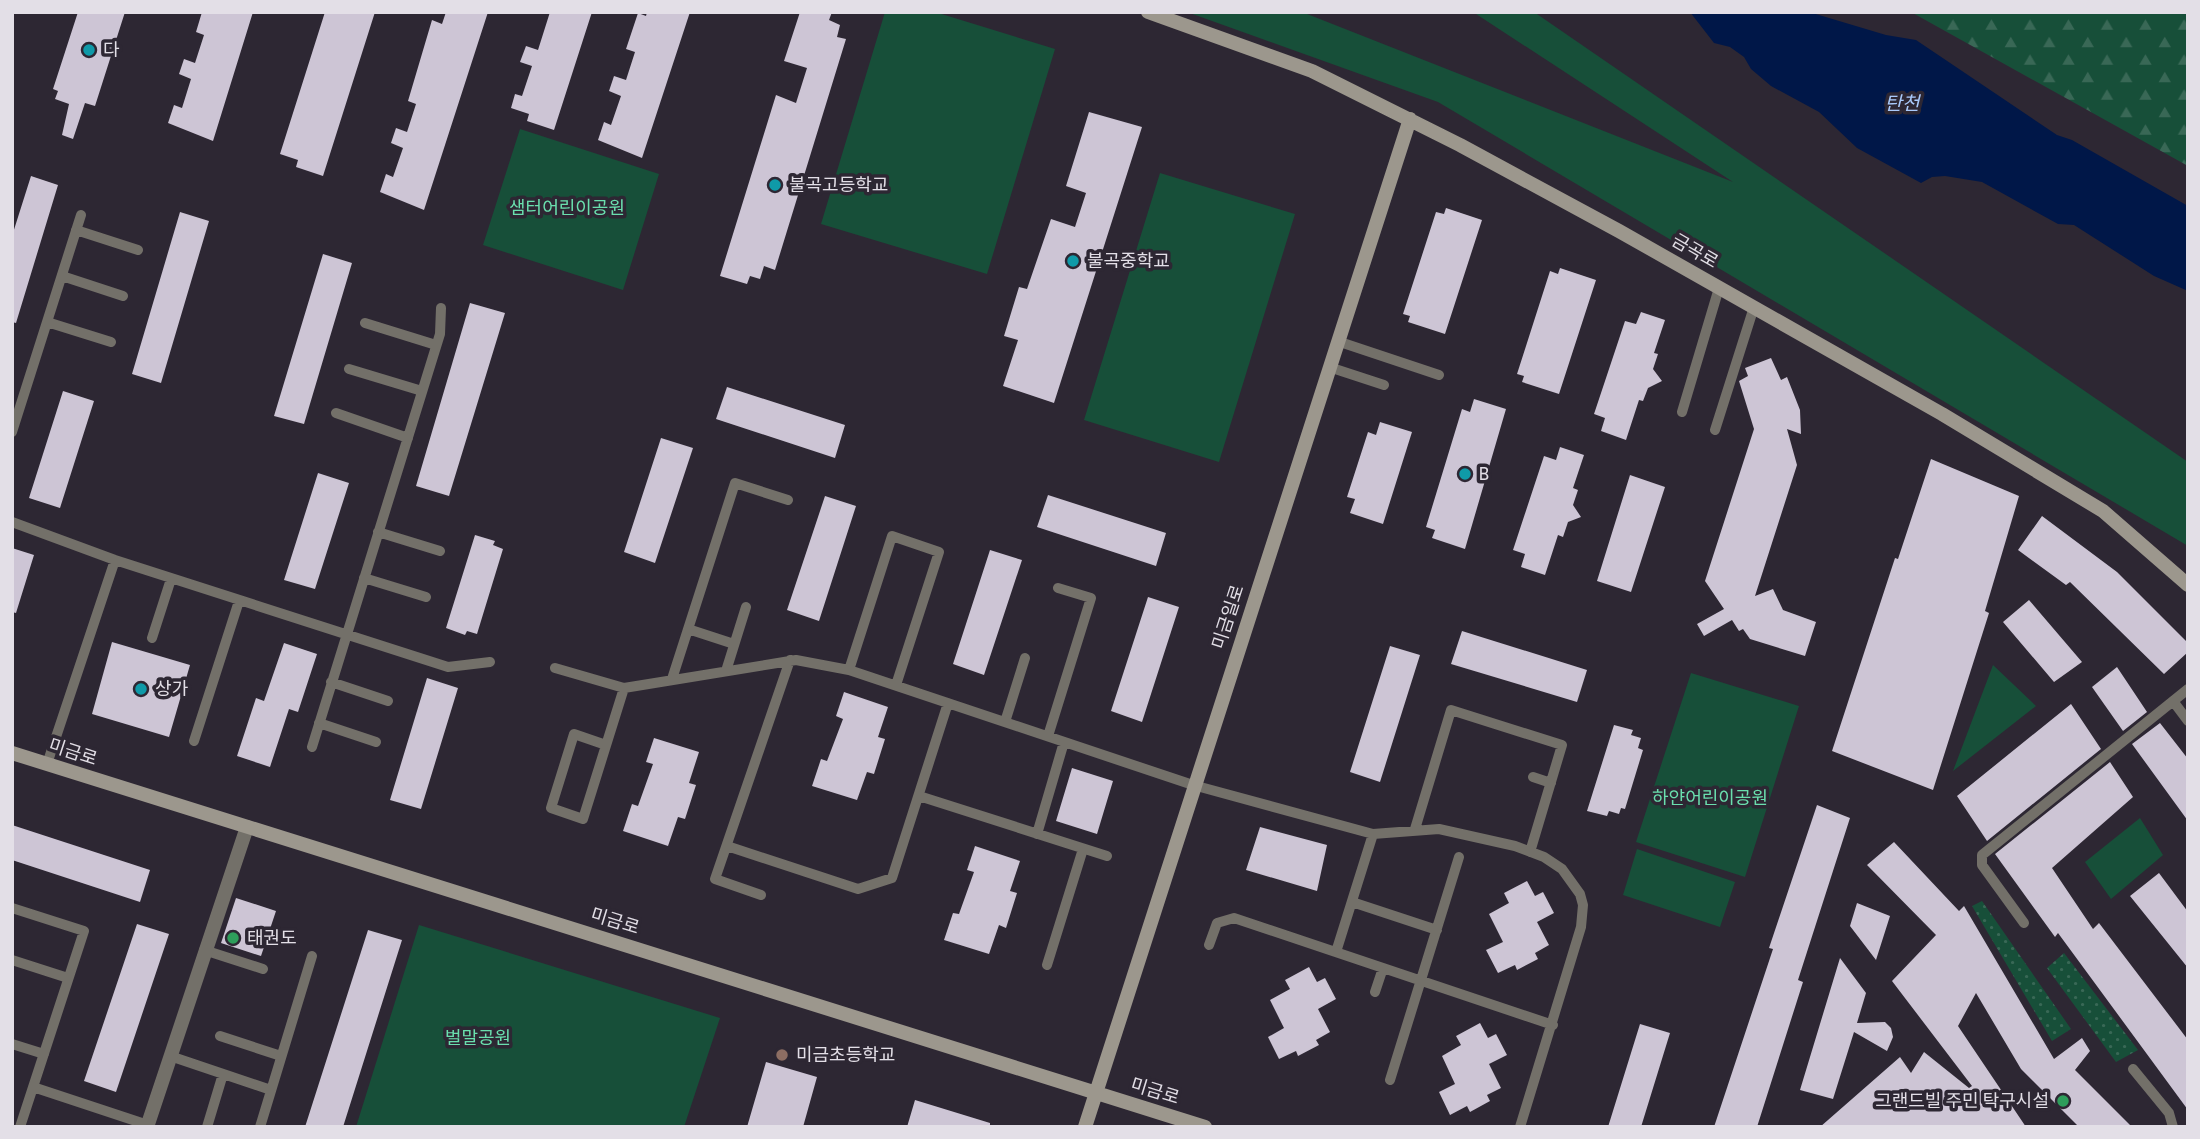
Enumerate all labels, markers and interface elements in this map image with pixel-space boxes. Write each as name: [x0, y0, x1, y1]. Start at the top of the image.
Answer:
place label: 다: [103, 37, 120, 62]
marker: 다: [81, 42, 97, 58]
water label: 탄천: [1885, 90, 1921, 116]
place label: 불곡고등학교: [789, 172, 888, 197]
marker: 불곡고등학교: [767, 177, 783, 193]
park label: 샘터어린이공원: [509, 195, 625, 220]
street label: 금곡로: [1667, 227, 1723, 274]
place label: 불곡중학교: [1087, 248, 1170, 273]
marker: 불곡중학교: [1065, 253, 1081, 269]
place label: B: [1479, 461, 1489, 486]
marker: B: [1457, 466, 1473, 482]
street label: 미금일로: [1205, 581, 1250, 652]
place label: 상가: [155, 676, 189, 701]
marker: 상가: [133, 681, 149, 697]
street label: 미금로: [46, 732, 101, 771]
park label: 하얀어린이공원: [1652, 785, 1768, 810]
street label: 미금로: [588, 901, 643, 940]
place label: 태권도: [247, 925, 297, 950]
marker: 태권도: [225, 930, 241, 946]
park label: 벌말공원: [445, 1025, 511, 1050]
place label: 미금초등학교: [796, 1042, 895, 1067]
marker: 미금초등학교: [774, 1047, 790, 1063]
street label: 미금로: [1128, 1071, 1183, 1110]
place label: 그랜드빌 주민 탁구시설: [1875, 1088, 2049, 1113]
marker: 그랜드빌 주민 탁구시설: [2055, 1093, 2071, 1109]

